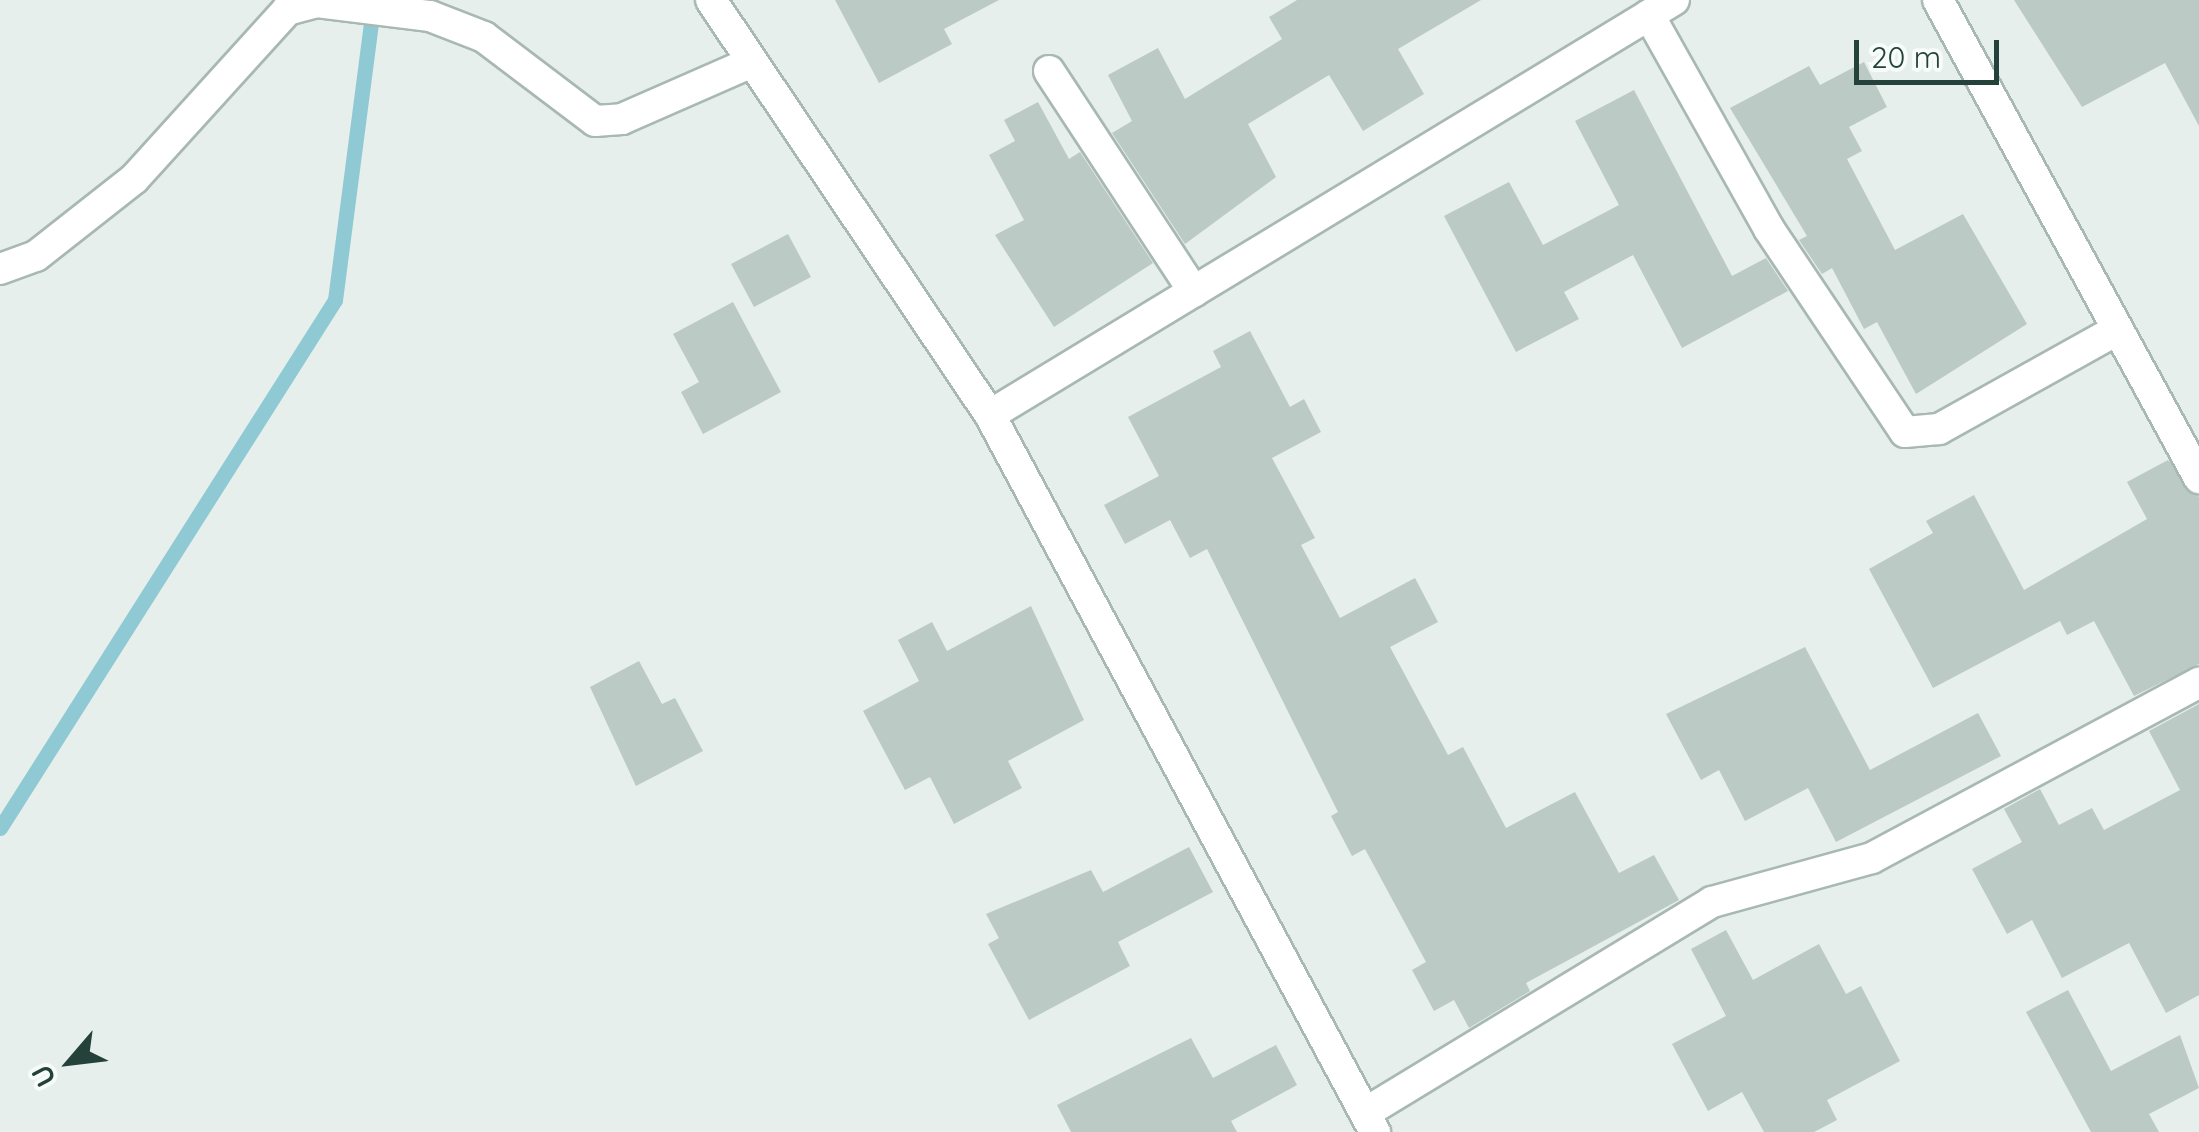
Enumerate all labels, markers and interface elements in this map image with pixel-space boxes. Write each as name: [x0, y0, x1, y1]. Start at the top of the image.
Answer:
scale bar: [1859, 20, 2004, 82]
text: 20 m: [1871, 38, 1941, 76]
north arrow: [20, 1012, 120, 1112]
text: U: [23, 1059, 63, 1093]

